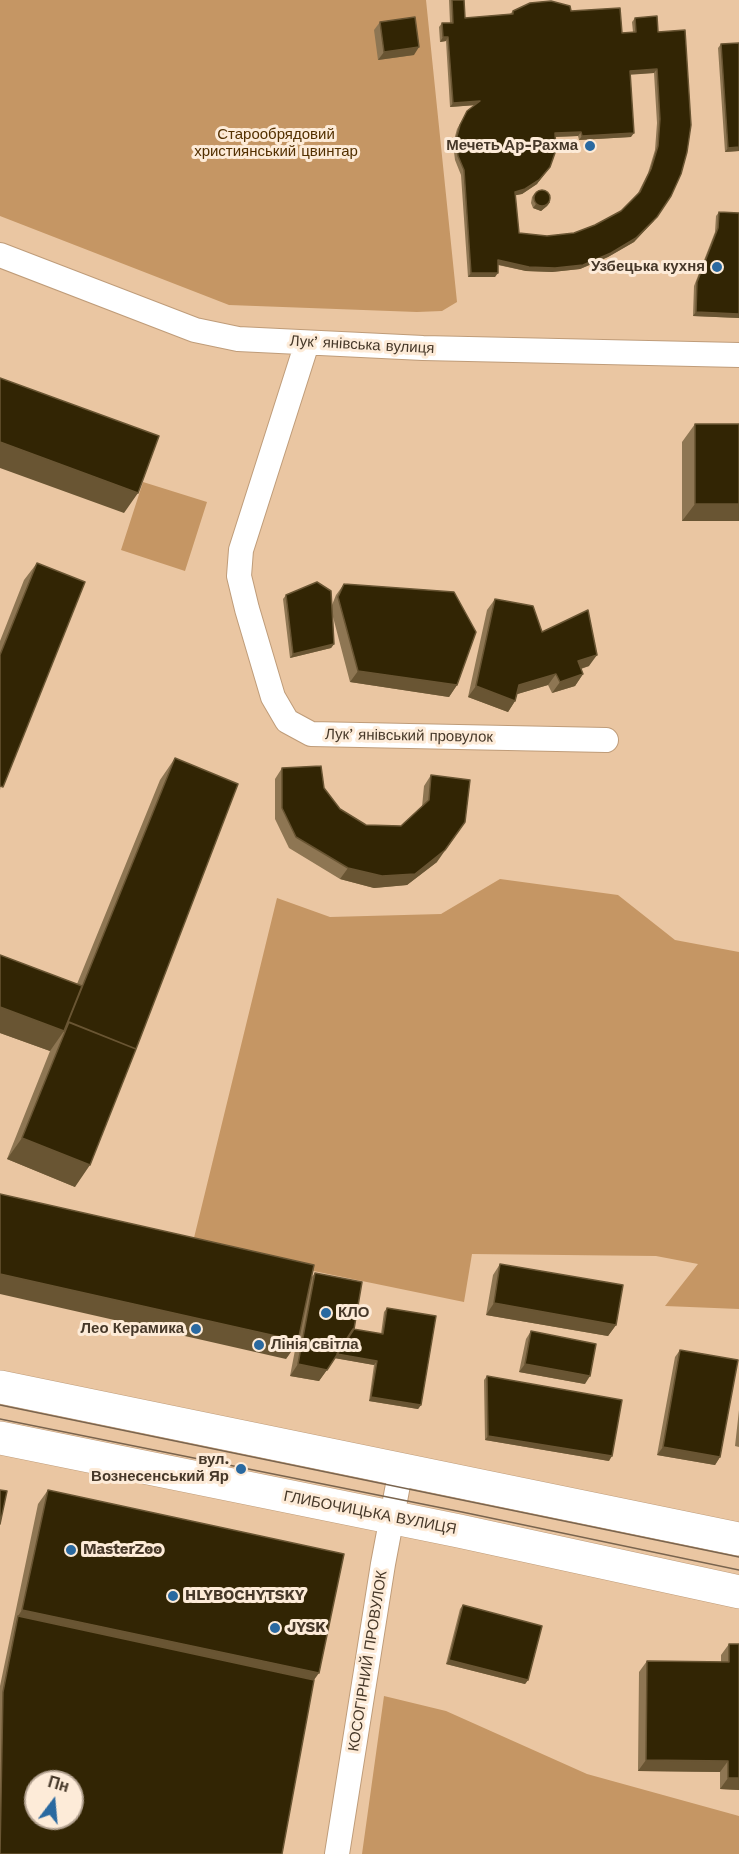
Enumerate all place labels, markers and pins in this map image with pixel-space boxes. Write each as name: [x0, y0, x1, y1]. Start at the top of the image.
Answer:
place label: Мечеть Ар-Рахма: [446, 137, 578, 155]
marker: Мечеть Ар-Рахма: [583, 139, 597, 153]
place label: Узбецька кухня: [591, 258, 705, 276]
marker: Узбецька кухня: [710, 260, 724, 274]
place label: КЛО: [338, 1304, 369, 1322]
marker: КЛО: [319, 1306, 333, 1320]
place label: Лео Керамика: [81, 1320, 184, 1338]
marker: Лео Керамика: [189, 1322, 203, 1336]
place label: Лінія світла: [271, 1336, 359, 1354]
marker: Лінія світла: [252, 1338, 266, 1352]
place label: вул. Вознесенський Яр: [91, 1451, 229, 1486]
marker: вул. Вознесенський Яр: [234, 1462, 248, 1476]
place label: MasterZoo: [83, 1541, 162, 1559]
marker: MasterZoo: [64, 1543, 78, 1557]
place label: HLYBOCHYTSKY: [185, 1587, 304, 1605]
marker: HLYBOCHYTSKY: [166, 1589, 180, 1603]
place label: JYSK: [287, 1619, 326, 1637]
marker: JYSK: [268, 1621, 282, 1635]

